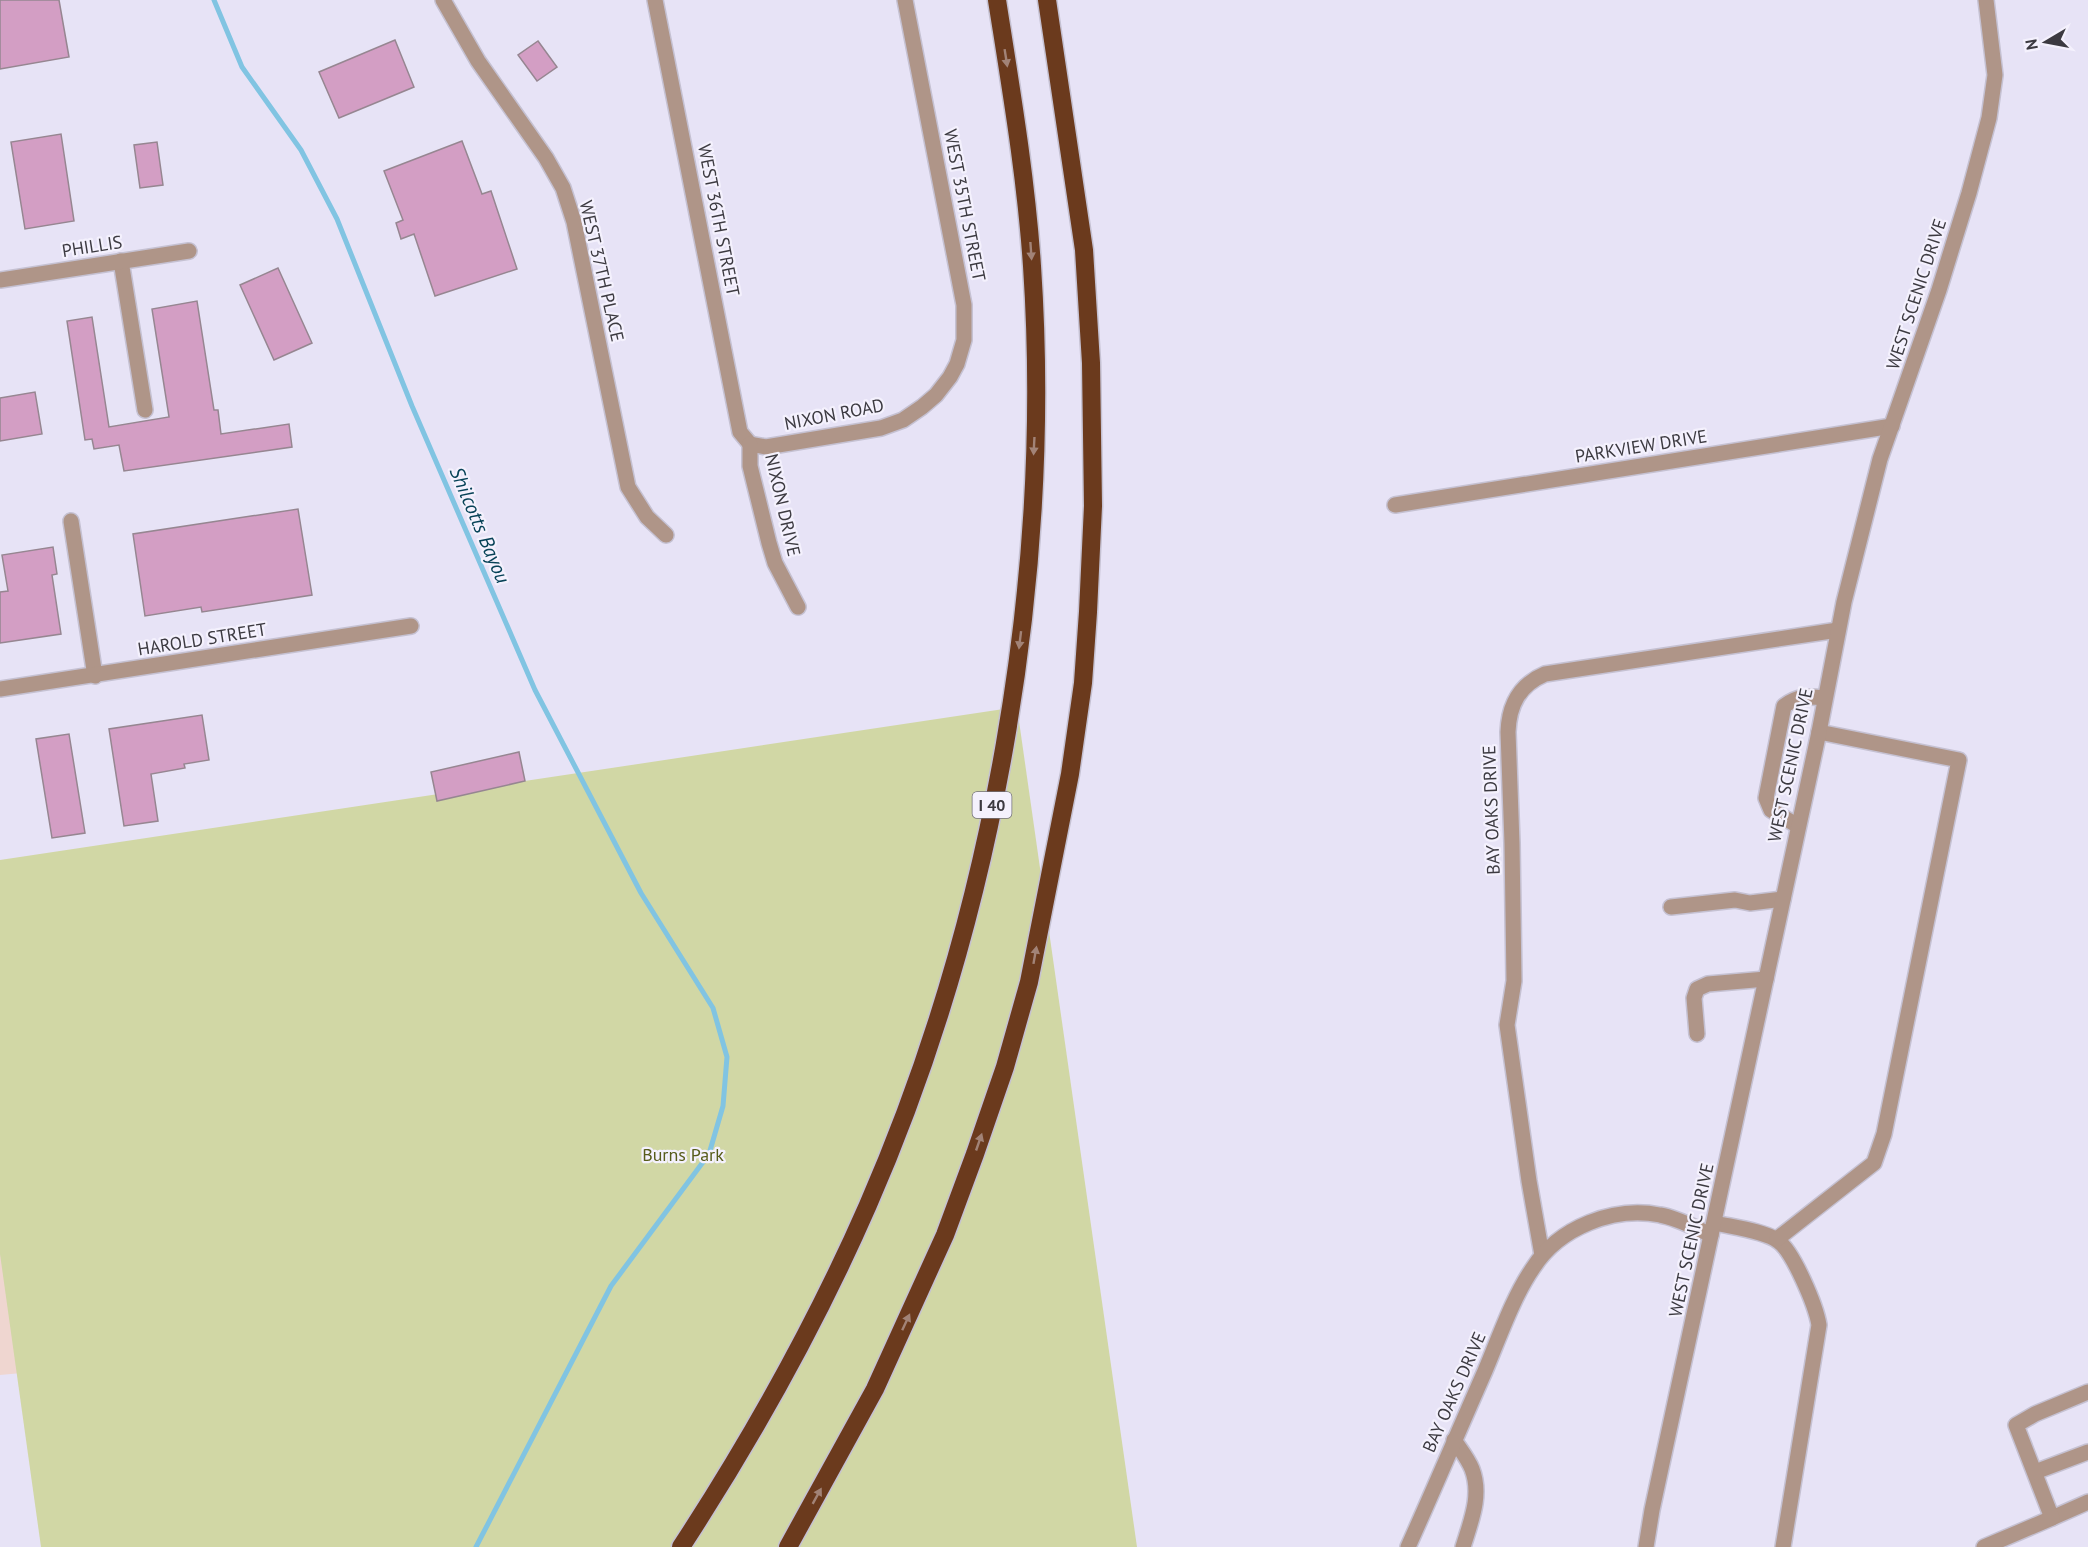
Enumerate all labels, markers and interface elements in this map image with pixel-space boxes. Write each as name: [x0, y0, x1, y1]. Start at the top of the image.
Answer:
north arrow: [2016, 12, 2076, 72]
text: N: [2020, 38, 2042, 52]
one-way arrow: [1002, 48, 1011, 67]
street label: WEST 35TH STREET: [939, 127, 991, 283]
street label: WEST 36TH STREET: [693, 142, 745, 298]
street label: WEST 37TH PLACE: [575, 198, 629, 344]
street label: WEST SCENIC DRIVE: [1881, 216, 1951, 372]
street label: PHILLIS: [60, 230, 124, 262]
one-way arrow: [1026, 242, 1036, 261]
street label: NIXON ROAD: [782, 393, 886, 435]
street label: PARKVIEW DRIVE: [1573, 424, 1709, 468]
one-way arrow: [1030, 436, 1039, 455]
street label: NIXON DRIVE: [760, 452, 806, 558]
water label: Shilcotts Bayou: [444, 463, 516, 587]
street label: HAROLD STREET: [136, 617, 268, 661]
one-way arrow: [1015, 631, 1024, 650]
street label: WEST SCENIC DRIVE: [1762, 686, 1818, 844]
street label: BAY OAKS DRIVE: [1477, 745, 1505, 875]
road number: I 40: [972, 792, 1012, 818]
one-way arrow: [1031, 946, 1040, 965]
one-way arrow: [975, 1133, 984, 1151]
park label: Burns Park: [642, 1143, 724, 1166]
street label: WEST SCENIC DRIVE: [1663, 1161, 1719, 1319]
one-way arrow: [901, 1314, 910, 1331]
street label: BAY OAKS DRIVE: [1417, 1328, 1491, 1456]
one-way arrow: [812, 1487, 822, 1504]

